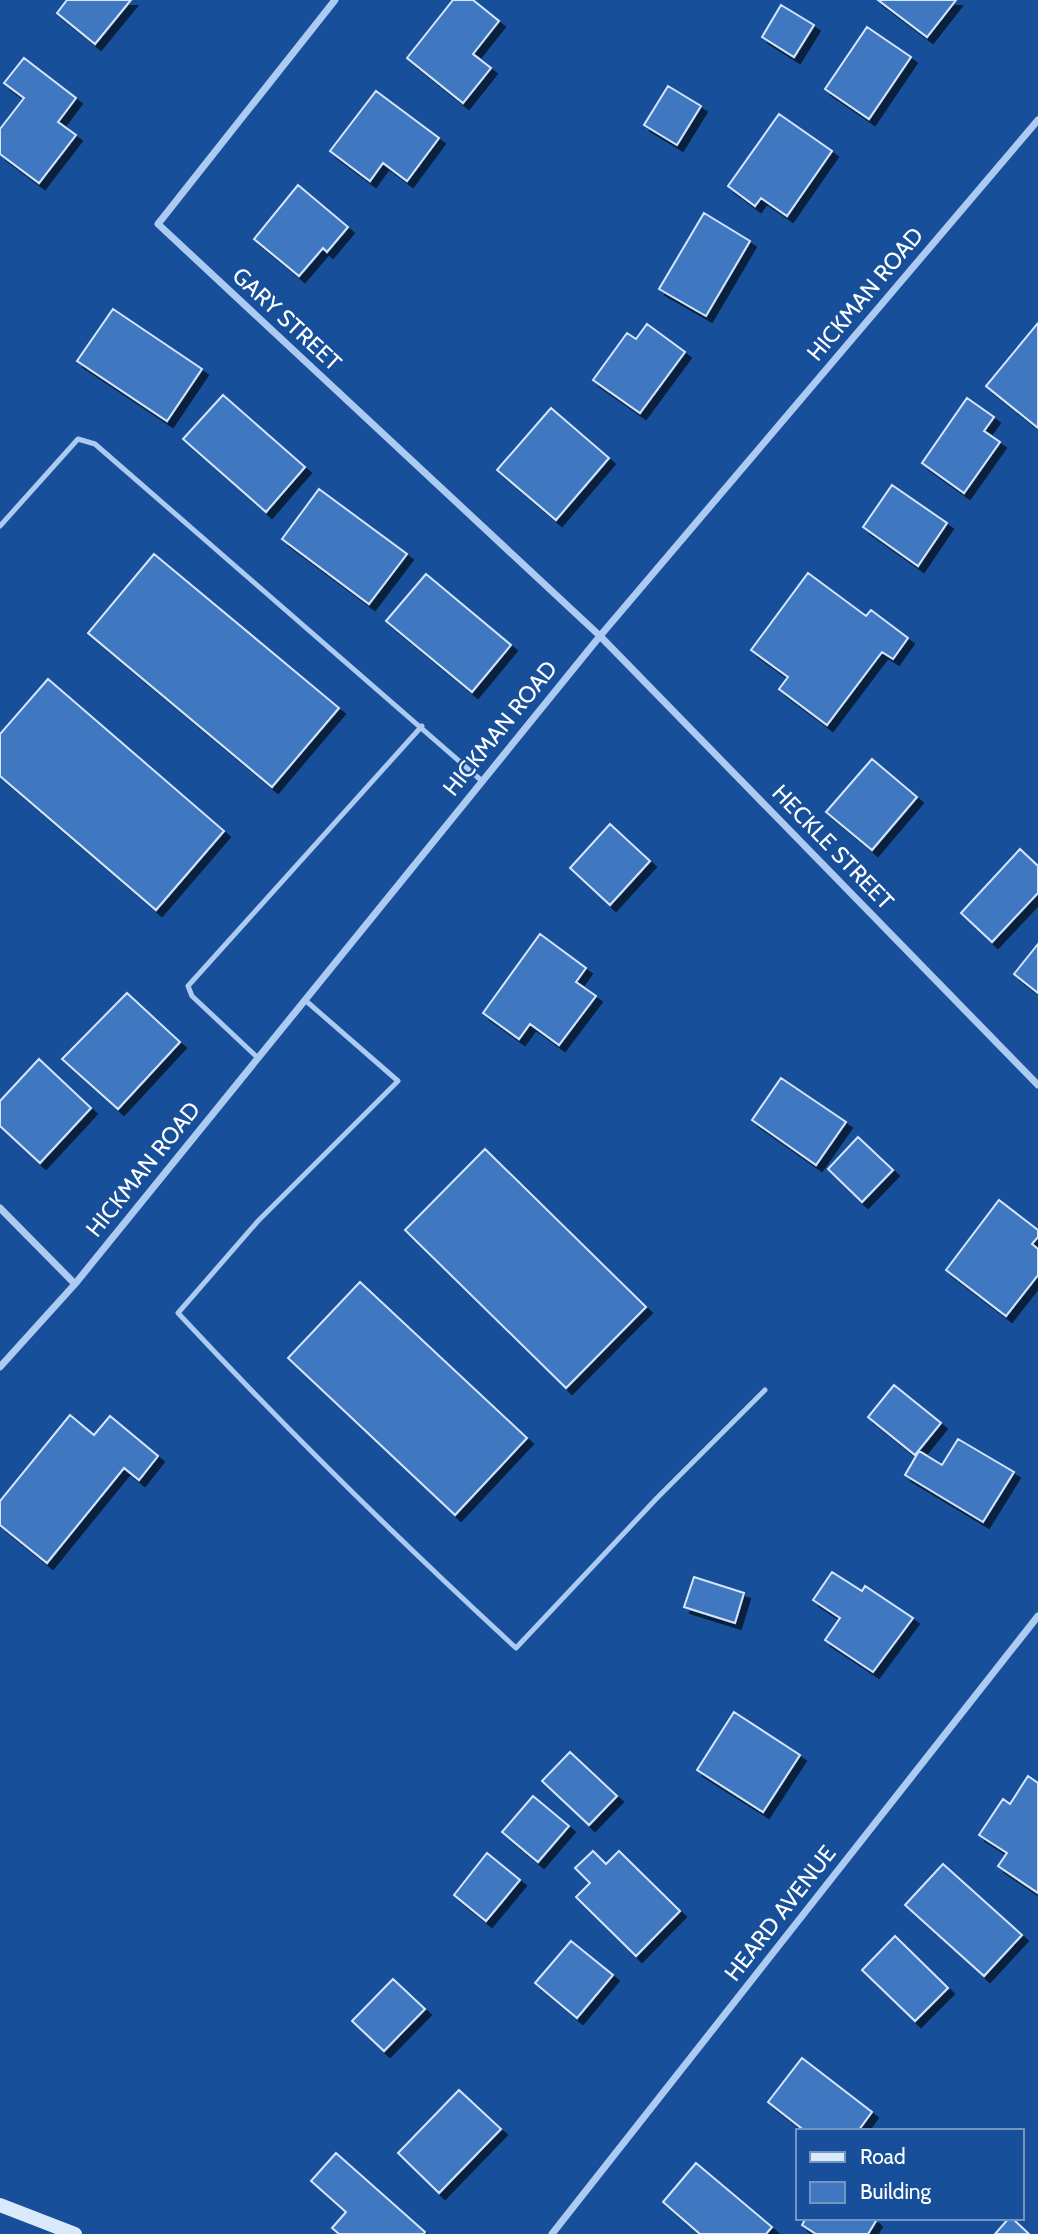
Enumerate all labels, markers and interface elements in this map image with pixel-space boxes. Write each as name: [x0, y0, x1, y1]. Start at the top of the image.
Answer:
street label: HICKMAN ROAD: [801, 222, 929, 366]
street label: GARY STREET: [227, 261, 347, 377]
street label: HICKMAN ROAD: [437, 655, 563, 801]
street label: HECKLE STREET: [766, 779, 900, 915]
street label: HICKMAN ROAD: [80, 1096, 206, 1242]
street label: HEARD AVENUE: [718, 1840, 842, 1986]
legend: [796, 2129, 1024, 2220]
text: Road: [860, 2144, 906, 2169]
text: Building: [860, 2179, 932, 2204]

